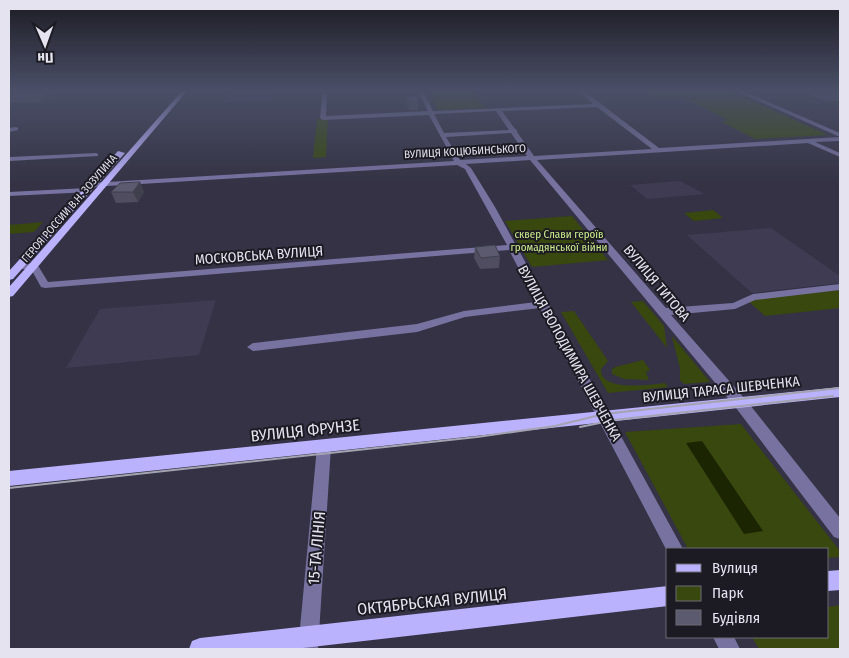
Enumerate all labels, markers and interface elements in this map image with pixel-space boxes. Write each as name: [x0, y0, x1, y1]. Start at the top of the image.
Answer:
north arrow: [20, 20, 70, 70]
text: Пн: [37, 49, 54, 66]
street label: ВУЛИЦЯ КОЦЮБИНСЬКОГО: [404, 142, 526, 161]
street label: ГЕРОЯ РОССИИ В.Н. ЗОЗУЛИНА: [19, 152, 120, 265]
park label: сквер Слави героїв громадянської війни: [511, 228, 608, 254]
street label: ВУЛИЦЯ ТИТОВА: [620, 242, 694, 326]
street label: МОСКОВСЬКА ВУЛИЦЯ: [194, 243, 324, 268]
street label: ВУЛИЦЯ ВОЛОДИМИРА ШЕВЧЕНКА: [514, 262, 625, 445]
street label: ВУЛИЦЯ ТАРАСА ШЕВЧЕНКА: [642, 373, 801, 406]
street label: ВУЛИЦЯ ФРУНЗЕ: [250, 415, 361, 446]
street label: 15-ТА ЛІНІЯ: [304, 510, 329, 586]
legend: [666, 548, 829, 638]
text: Вулиця: [712, 559, 758, 577]
street label: ОКТЯБРЬСКАЯ ВУЛИЦЯ: [356, 584, 508, 619]
text: Парк: [712, 584, 743, 602]
text: Будівля: [712, 609, 760, 627]

